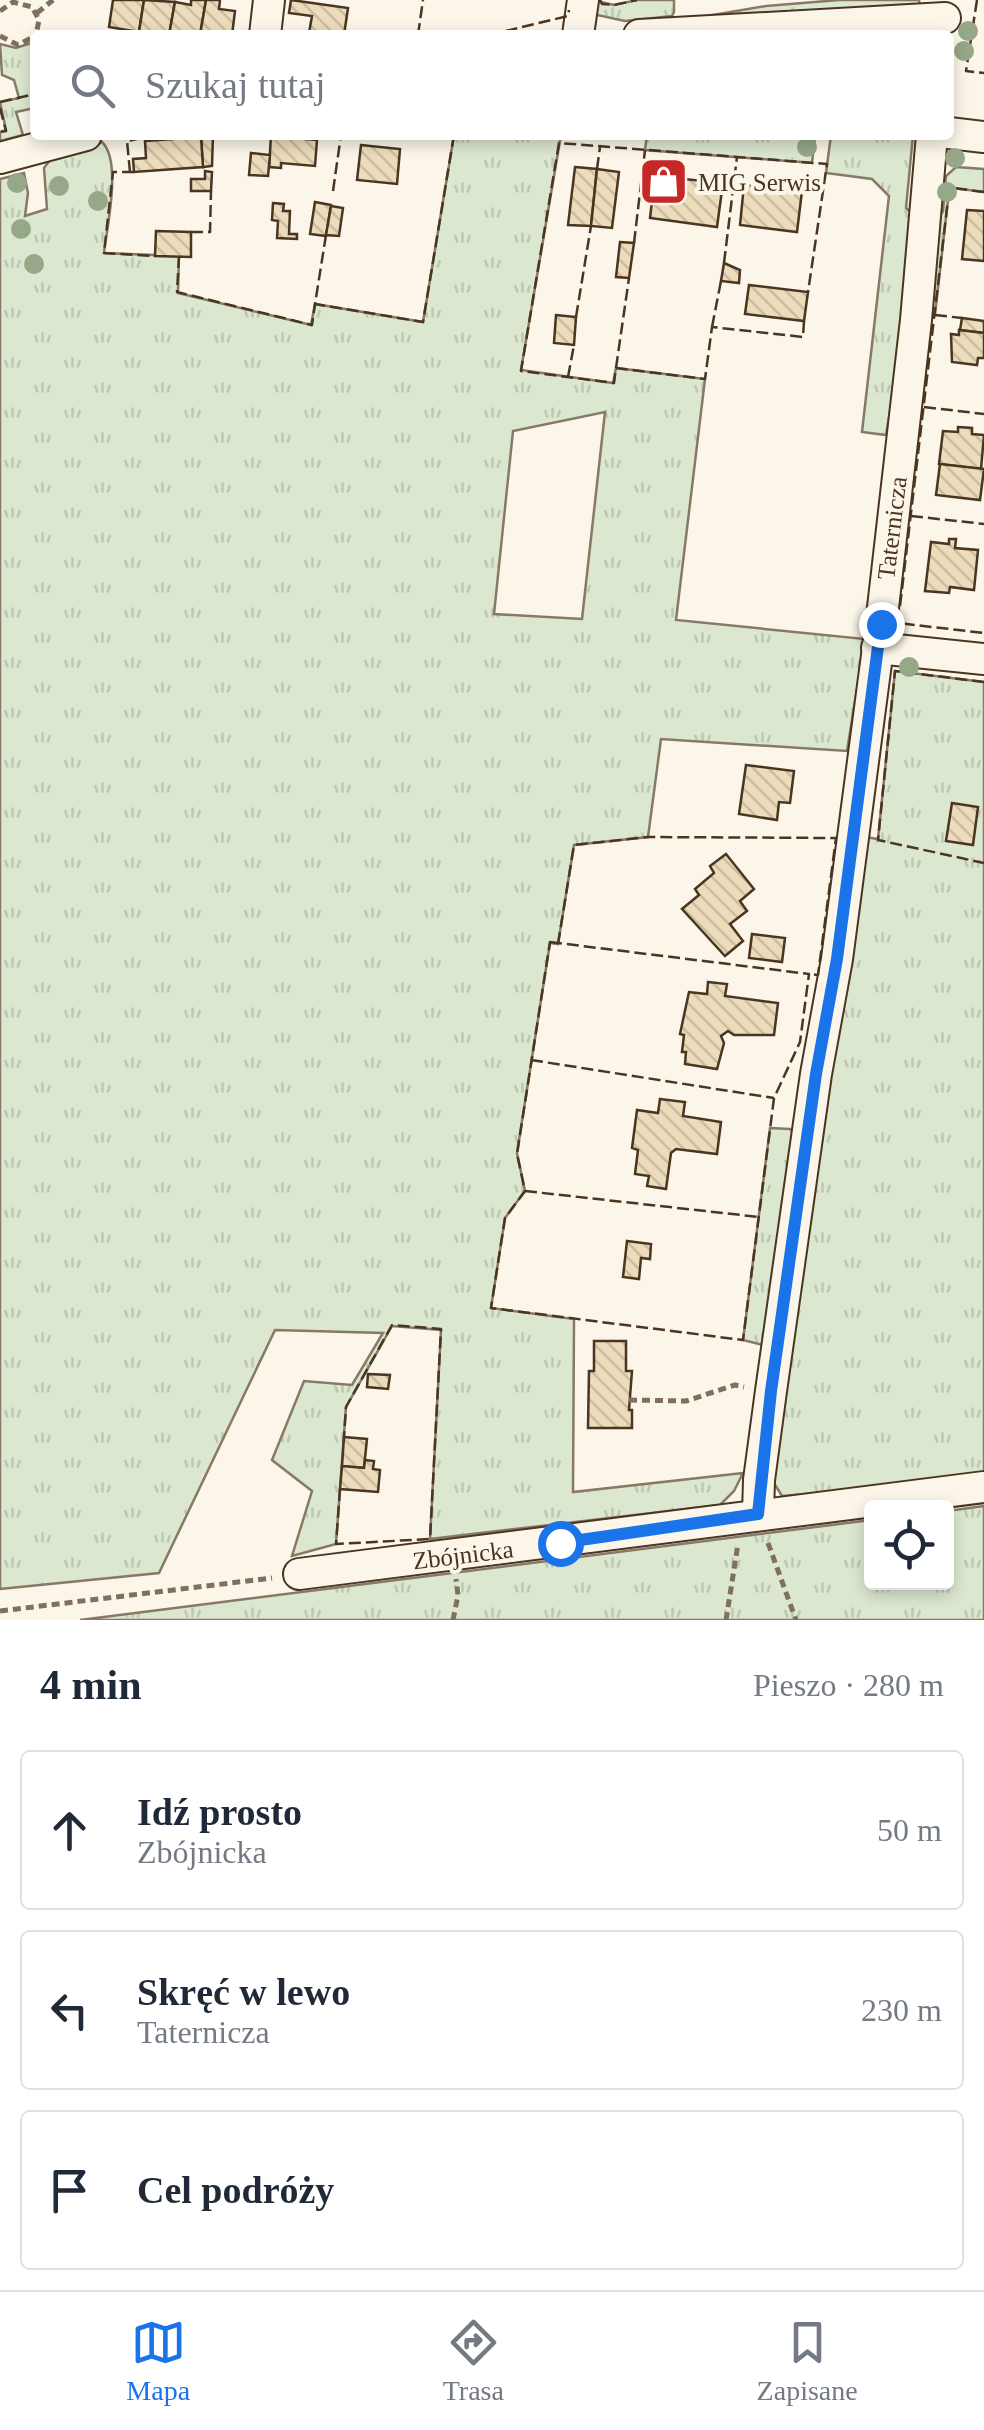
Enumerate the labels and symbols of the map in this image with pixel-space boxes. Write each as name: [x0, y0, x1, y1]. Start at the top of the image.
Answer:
shop icon: MIG Serwis: [637, 156, 689, 208]
place label: MIG Serwis: [698, 169, 821, 196]
street label: Taternicza: [872, 475, 912, 581]
route end: [859, 602, 905, 648]
route start: [538, 1521, 584, 1567]
street label: Zbójnicka: [411, 1535, 515, 1575]

